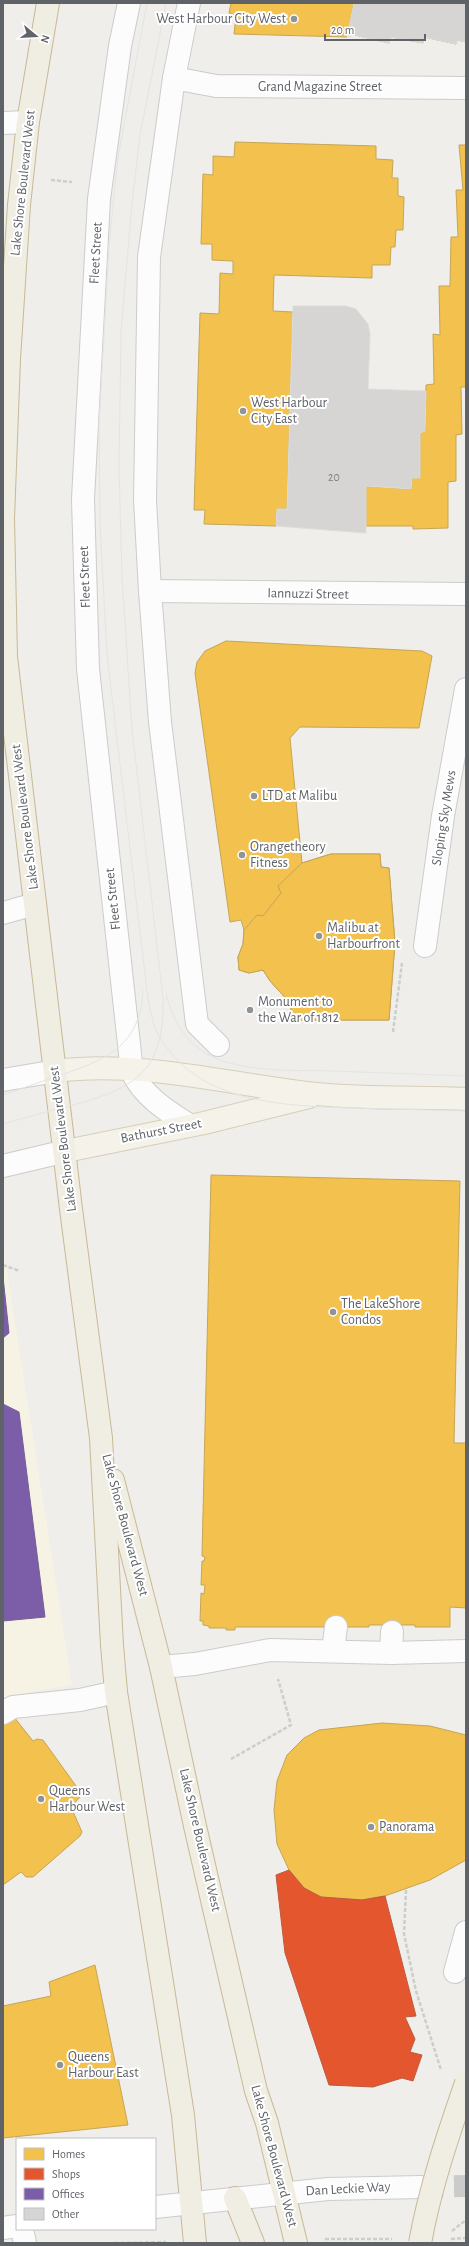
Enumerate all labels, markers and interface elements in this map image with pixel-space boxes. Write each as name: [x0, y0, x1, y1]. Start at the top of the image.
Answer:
place label: West Harbour City West: [156, 12, 287, 26]
marker: West Harbour City West: [289, 14, 299, 24]
north arrow: [16, 16, 56, 56]
scale bar: [325, 16, 425, 42]
text: 20 m: [331, 24, 354, 36]
text: N: [39, 34, 51, 44]
street label: Grand Magazine Street: [258, 80, 383, 94]
street label: Lake Shore Boulevard West: [8, 109, 38, 257]
street label: Fleet Street: [87, 221, 105, 284]
place label: West Harbour City East: [251, 396, 328, 426]
marker: West Harbour City East: [238, 406, 248, 416]
house number: 20: [328, 471, 340, 483]
street label: Fleet Street: [77, 545, 93, 608]
street label: Iannuzzi Street: [267, 586, 349, 602]
street label: Lake Shore Boulevard West: [9, 743, 41, 890]
street label: Sloping Sky Mews: [430, 769, 458, 867]
place label: LTD at Malibu: [262, 789, 337, 803]
marker: LTD at Malibu: [249, 791, 259, 801]
place label: Orangetheory Fitness: [250, 840, 326, 870]
marker: Orangetheory Fitness: [237, 850, 247, 860]
street label: Fleet Street: [103, 867, 123, 931]
place label: Malibu at Harbourfront: [327, 921, 400, 951]
marker: Malibu at Harbourfront: [314, 931, 324, 941]
place label: Monument to the War of 1812: [258, 995, 339, 1025]
marker: Monument to the War of 1812: [245, 1005, 255, 1015]
street label: Lake Shore Boulevard West: [47, 1065, 79, 1212]
street label: Bathurst Street: [119, 1116, 203, 1146]
place label: The LakeShore Condos: [341, 1297, 420, 1327]
marker: The LakeShore Condos: [328, 1307, 338, 1317]
street label: Lake Shore Boulevard West: [99, 1453, 151, 1598]
street label: Lake Shore Boulevard West: [177, 1767, 223, 1913]
place label: Queens Harbour West: [49, 1784, 126, 1814]
marker: Queens Harbour West: [36, 1794, 46, 1804]
place label: Panorama: [379, 1820, 435, 1834]
marker: Panorama: [366, 1822, 376, 1832]
place label: Queens Harbour East: [68, 2050, 139, 2080]
marker: Queens Harbour East: [55, 2060, 65, 2070]
street label: Lake Shore Boulevard West: [248, 2084, 300, 2229]
legend: [16, 2138, 156, 2230]
text: Homes: [52, 2148, 85, 2160]
text: Shops: [52, 2168, 80, 2180]
street label: Dan Leckie Way: [305, 2180, 391, 2198]
text: Offices: [52, 2188, 85, 2200]
text: Other: [52, 2208, 79, 2220]

